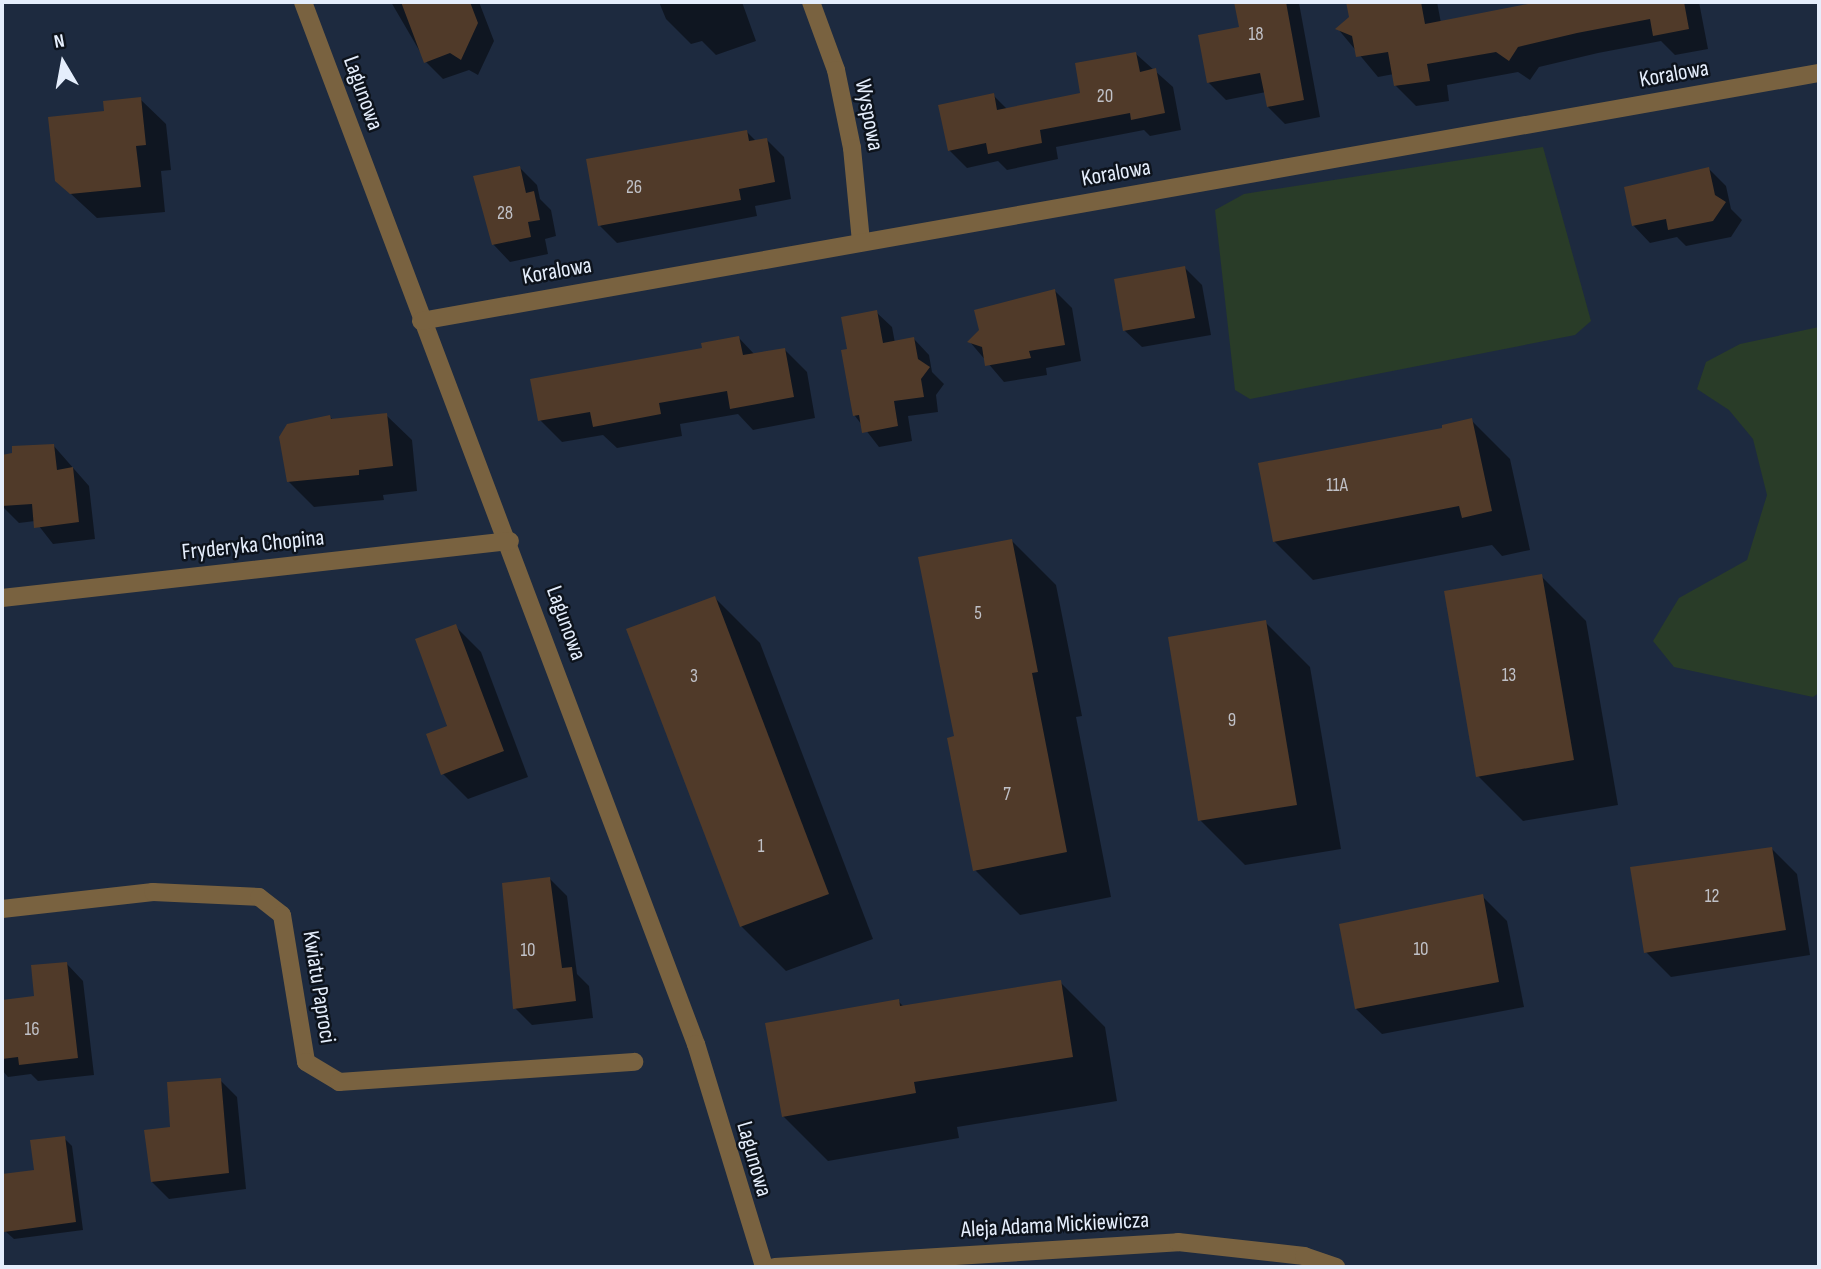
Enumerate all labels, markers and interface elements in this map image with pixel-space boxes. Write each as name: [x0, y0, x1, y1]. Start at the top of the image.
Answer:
house number: 18: [1249, 24, 1263, 46]
north arrow: [28, 28, 98, 98]
text: N: [52, 30, 66, 54]
street label: Lagunowa: [337, 52, 389, 134]
street label: Koralowa: [1637, 54, 1711, 94]
street label: Wyspowa: [849, 77, 889, 153]
house number: 20: [1097, 86, 1113, 108]
street label: Koralowa: [1079, 153, 1153, 193]
house number: 26: [626, 177, 642, 199]
house number: 28: [497, 203, 513, 225]
street label: Koralowa: [520, 251, 594, 291]
house number: 11A: [1326, 475, 1348, 497]
street label: Fryderyka Chopina: [180, 524, 326, 566]
street label: Lagunowa: [540, 582, 592, 664]
house number: 5: [974, 603, 982, 625]
house number: 13: [1502, 665, 1516, 687]
house number: 3: [690, 666, 698, 688]
house number: 9: [1228, 710, 1236, 732]
house number: 7: [1003, 784, 1011, 806]
house number: 1: [758, 836, 764, 858]
house number: 12: [1705, 886, 1719, 908]
street label: Kwiatu Paproci: [296, 929, 342, 1045]
house number: 10: [1413, 939, 1429, 961]
house number: 10: [520, 940, 536, 962]
house number: 16: [25, 1019, 39, 1041]
street label: Lagunowa: [730, 1118, 778, 1200]
street label: Aleja Adama Mickiewicza: [960, 1206, 1150, 1244]

